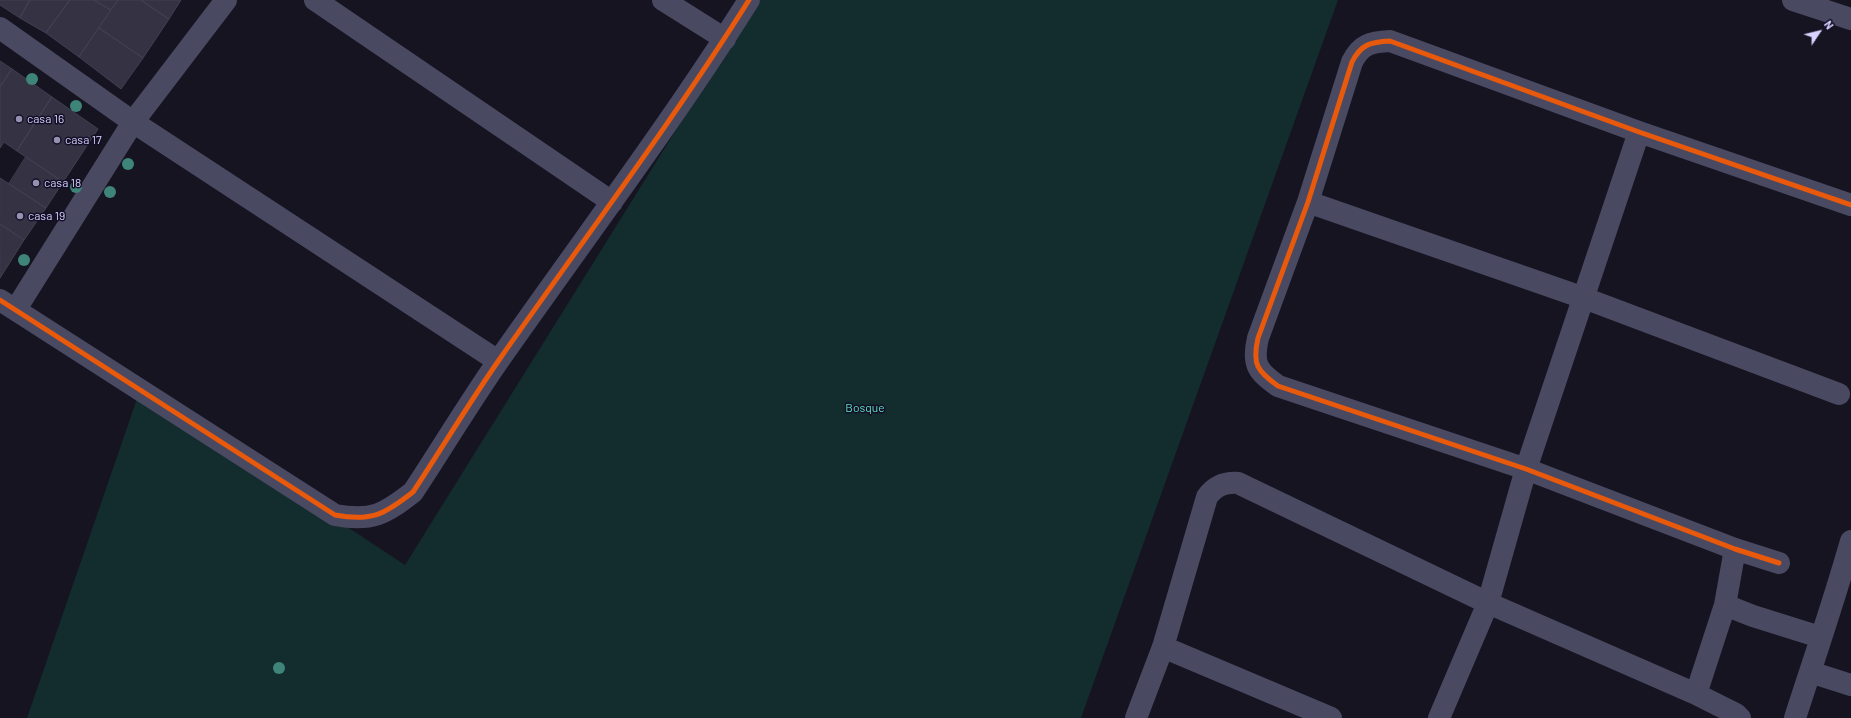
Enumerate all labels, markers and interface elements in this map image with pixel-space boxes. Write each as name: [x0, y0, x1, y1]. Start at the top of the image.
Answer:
north arrow: [1799, 12, 1839, 52]
text: N: [1822, 18, 1837, 32]
place label: casa 16: [27, 112, 64, 126]
marker: casa 16: [14, 114, 24, 124]
place label: casa 17: [65, 133, 102, 147]
marker: casa 17: [52, 135, 62, 145]
place label: casa 18: [44, 176, 81, 190]
marker: casa 18: [31, 178, 41, 188]
place label: casa 19: [28, 209, 65, 223]
marker: casa 19: [15, 211, 25, 221]
park label: Bosque: [845, 401, 885, 415]

